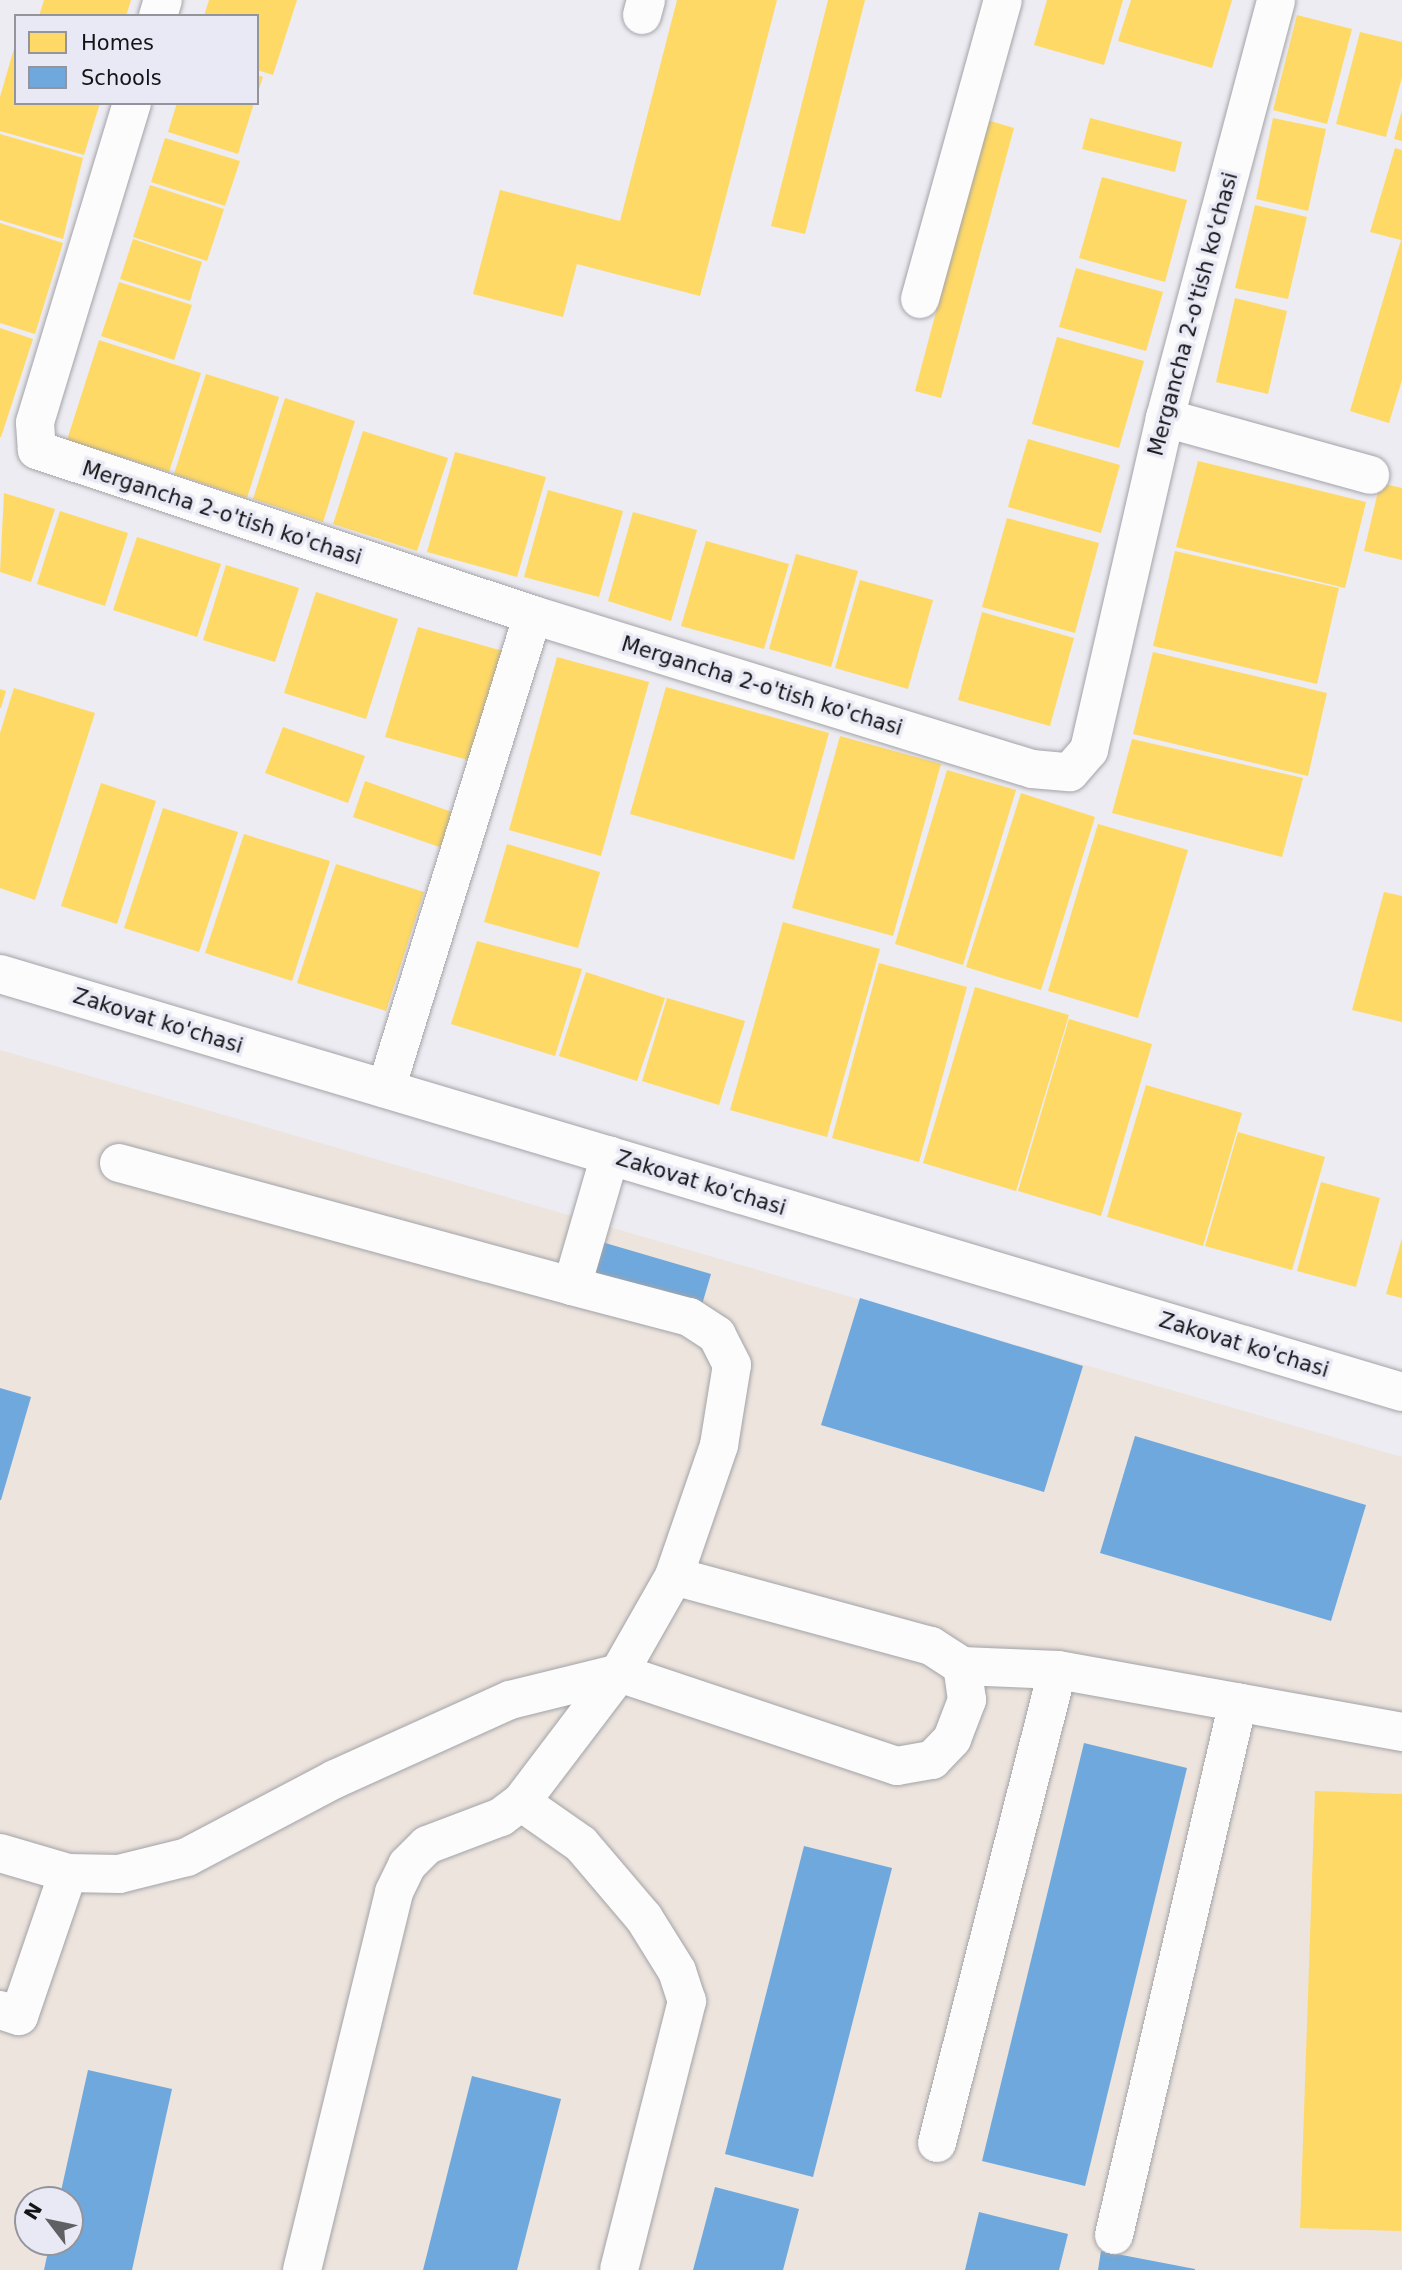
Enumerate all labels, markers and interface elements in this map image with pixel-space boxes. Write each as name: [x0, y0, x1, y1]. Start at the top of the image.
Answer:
legend: [14, 14, 259, 105]
text: Homes: [81, 31, 154, 55]
text: Schools: [81, 66, 162, 90]
street label: Mergancha 2-o'tish ko'chasi: [1143, 169, 1243, 459]
street label: Mergancha 2-o'tish ko'chasi: [79, 456, 365, 570]
street label: Mergancha 2-o'tish ko'chasi: [618, 631, 906, 741]
street label: Zakovat ko'chasi: [70, 983, 246, 1059]
street label: Zakovat ko'chasi: [613, 1145, 789, 1221]
street label: Zakovat ko'chasi: [1156, 1307, 1332, 1383]
north arrow: [14, 2186, 84, 2256]
text: N: [19, 2198, 46, 2224]

